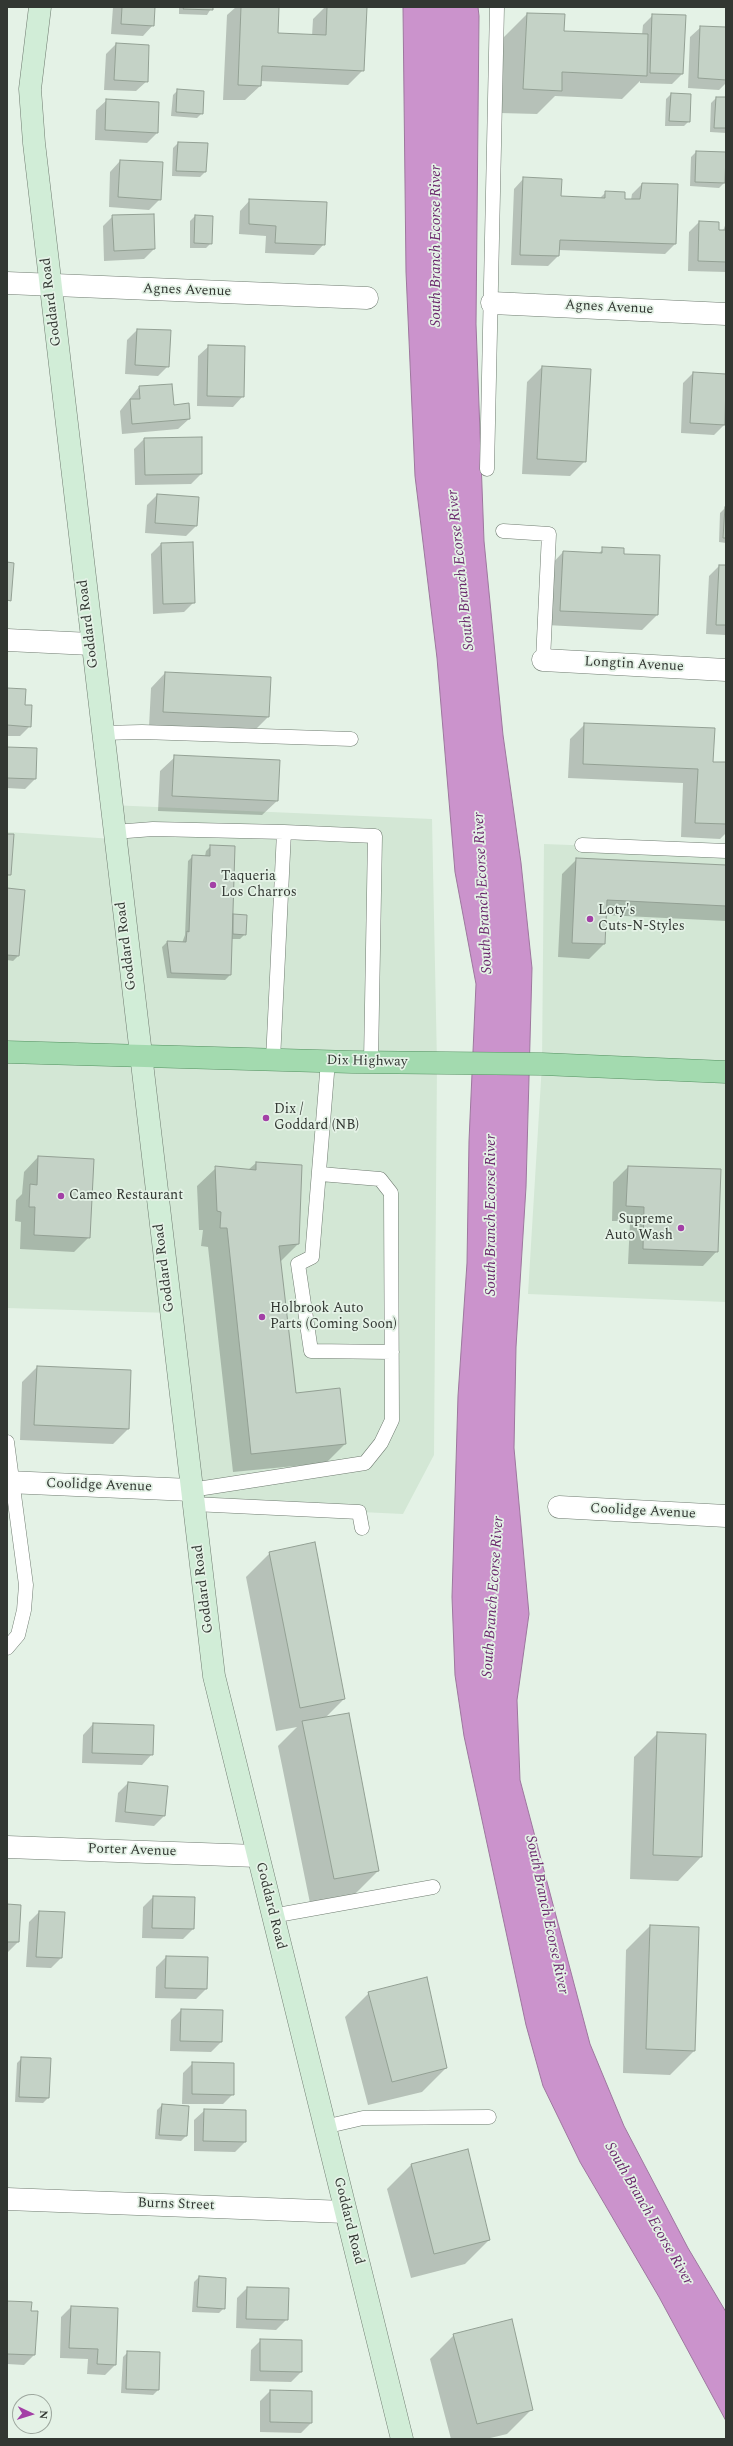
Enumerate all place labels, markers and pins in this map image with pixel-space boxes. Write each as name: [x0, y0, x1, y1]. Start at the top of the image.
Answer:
place label: Taqueria Los Charros: [221, 869, 297, 902]
marker: Taqueria Los Charros: [208, 880, 218, 890]
place label: Loty's Cuts-N-Styles: [598, 903, 685, 936]
marker: Loty's Cuts-N-Styles: [585, 914, 595, 924]
place label: Dix / Goddard (NB): [274, 1102, 359, 1134]
marker: Dix / Goddard (NB): [261, 1113, 271, 1123]
place label: Cameo Restaurant: [69, 1188, 183, 1204]
marker: Cameo Restaurant: [56, 1191, 66, 1201]
place label: Supreme Auto Wash: [604, 1212, 673, 1244]
marker: Supreme Auto Wash: [676, 1223, 686, 1233]
place label: Holbrook Auto Parts (Coming Soon): [270, 1301, 397, 1334]
marker: Holbrook Auto Parts (Coming Soon): [257, 1312, 267, 1322]

